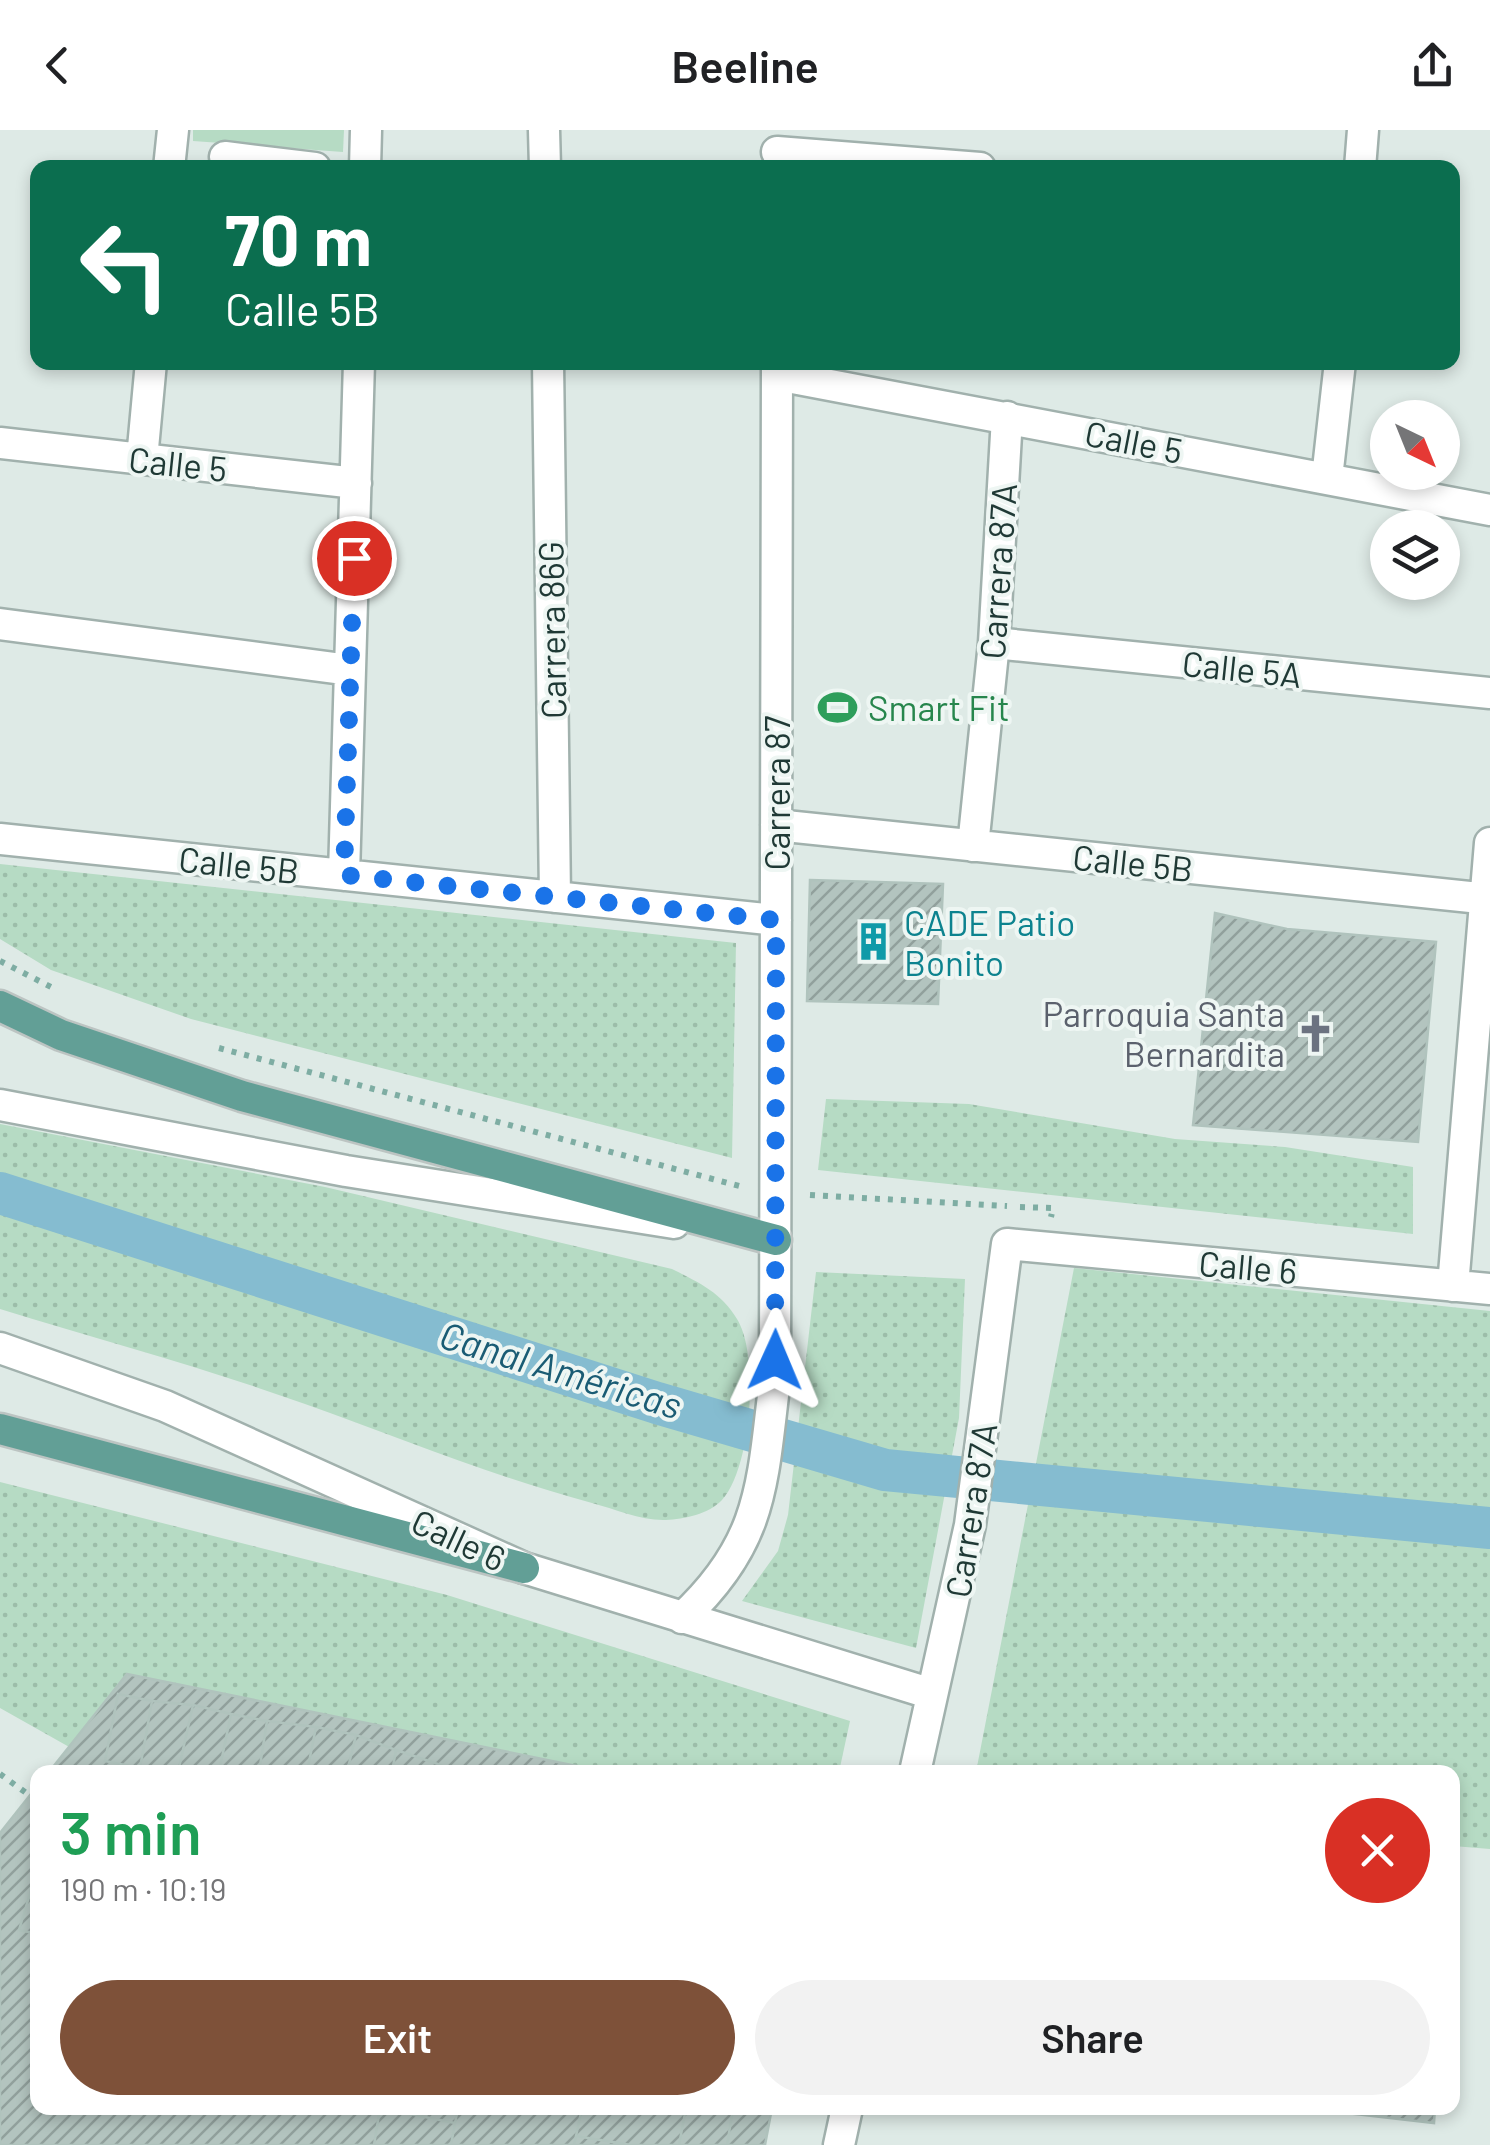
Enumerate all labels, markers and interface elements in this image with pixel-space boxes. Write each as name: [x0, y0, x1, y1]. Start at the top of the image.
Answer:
icon: back: [30, 38, 85, 93]
text: Beeline: [671, 38, 819, 92]
icon: share: [1405, 38, 1460, 93]
text: 70 m: [225, 196, 372, 280]
icon: left: [60, 200, 190, 330]
text: Calle 5B: [225, 281, 380, 335]
north arrow: [1370, 400, 1460, 490]
map controls: [1370, 400, 1460, 600]
street label: Calle 5: [1082, 411, 1186, 471]
street label: Calle 5: [127, 437, 229, 489]
street label: Carrera 87A: [970, 482, 1024, 660]
button: layers: [1370, 510, 1460, 600]
pin: [312, 516, 397, 601]
icon: arrive: [327, 531, 382, 586]
street label: Carrera 86G: [528, 541, 574, 719]
street label: Calle 5A: [1180, 641, 1304, 695]
sports icon: Smart Fit: [817, 686, 859, 728]
place label: Smart Fit: [868, 686, 1010, 728]
street label: Carrera 87: [755, 715, 797, 871]
street label: Calle 5B: [1071, 835, 1195, 889]
street label: Calle 5B: [177, 837, 301, 891]
place label: CADE Patio Bonito: [904, 901, 1075, 983]
building icon: CADE Patio Bonito: [853, 921, 895, 963]
place label: Parroquia Santa Bernardita: [1042, 992, 1285, 1074]
church icon: Parroquia Santa Bernardita: [1294, 1012, 1336, 1054]
street label: Calle 6: [1197, 1241, 1299, 1291]
position arrow: [723, 1308, 827, 1412]
water label: Canal Américas: [435, 1310, 687, 1428]
street label: Carrera 87A: [935, 1420, 1005, 1600]
street label: Calle 6: [405, 1499, 513, 1579]
text: 3 min: [60, 1795, 202, 1867]
button: close: [1325, 1798, 1430, 1903]
text: 190 m · 10:19: [60, 1869, 226, 1907]
button: Exit: [60, 1980, 735, 2095]
button: Share: [755, 1980, 1430, 2095]

